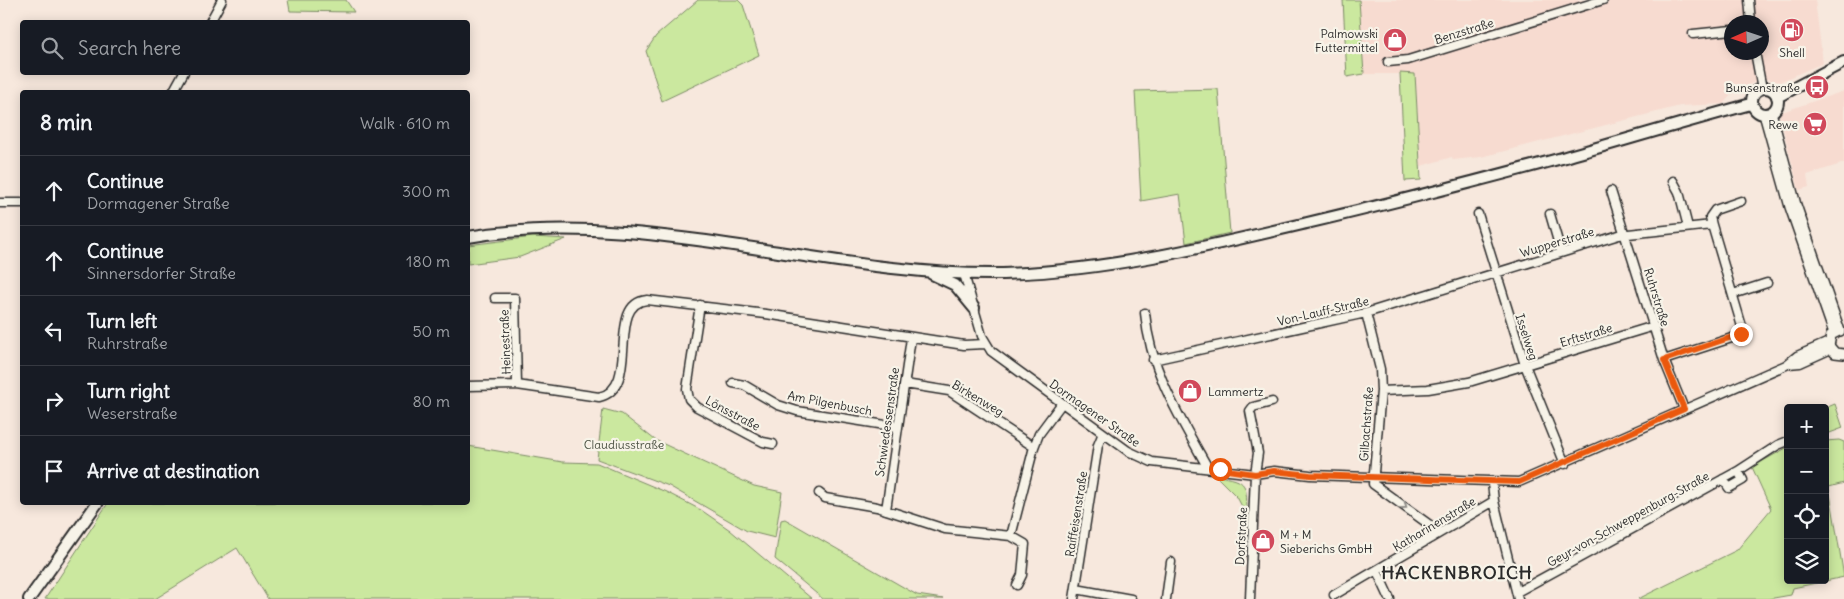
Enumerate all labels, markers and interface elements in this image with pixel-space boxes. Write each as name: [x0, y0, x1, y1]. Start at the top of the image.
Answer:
street label: Benzstraße: [1433, 15, 1495, 47]
north arrow: [1724, 15, 1769, 60]
fuel station icon: Shell: [1779, 17, 1805, 43]
search box: [20, 20, 470, 75]
place label: Palmowski Futtermittel: [1315, 26, 1378, 55]
shop icon: Palmowski Futtermittel: [1382, 27, 1408, 53]
icon: search: [38, 34, 66, 62]
text: Search here: [78, 36, 181, 60]
place label: Shell: [1779, 45, 1805, 60]
bus stop icon: Bunsenstraße: [1804, 74, 1830, 100]
place label: Bunsenstraße: [1725, 80, 1800, 95]
text: 8 min: [40, 109, 92, 136]
supermarket icon: Rewe: [1802, 111, 1828, 137]
text: Walk · 610 m: [360, 113, 450, 133]
place label: Rewe: [1768, 117, 1798, 132]
text: Continue: [87, 169, 164, 193]
icon: ahead: [40, 177, 68, 205]
text: 300 m: [402, 181, 450, 201]
text: Dormagener Straße: [87, 193, 230, 213]
street label: Wupperstraße: [1518, 224, 1596, 260]
text: Continue: [87, 239, 164, 263]
icon: ahead: [40, 247, 68, 275]
text: 180 m: [406, 251, 450, 271]
text: Sinnersdorfer Straße: [87, 263, 236, 283]
street label: Ruhrstraße: [1641, 266, 1673, 328]
street label: Von-Lauff-Straße: [1276, 293, 1370, 329]
text: Turn left: [87, 309, 157, 333]
street label: Heinestraße: [496, 309, 514, 375]
street label: Isselweg: [1512, 312, 1542, 362]
icon: left: [40, 317, 68, 345]
street label: Erftstraße: [1558, 320, 1614, 350]
text: 50 m: [412, 321, 450, 341]
route end: [1730, 323, 1753, 346]
text: Ruhrstraße: [87, 333, 168, 353]
street label: Schwiedessenstraße: [872, 366, 902, 478]
street label: Dormagener Straße: [1047, 376, 1143, 450]
street label: Birkenweg: [950, 377, 1006, 419]
shop icon: Lammertz: [1177, 378, 1203, 404]
text: Turn right: [87, 379, 170, 403]
place label: Lammertz: [1208, 384, 1264, 399]
street label: Gilbachstraße: [1356, 386, 1376, 462]
icon: right: [40, 387, 68, 415]
street label: Am Pilgenbusch: [786, 387, 874, 419]
text: 80 m: [412, 391, 450, 411]
street label: Lönsstraße: [703, 392, 763, 434]
text: Weserstraße: [87, 403, 178, 423]
map controls: [1784, 404, 1829, 584]
button: +: [1784, 404, 1829, 449]
park label: Claudiusstraße: [584, 437, 664, 452]
button: −: [1784, 449, 1829, 494]
icon: arrive: [40, 457, 68, 485]
route start: [1209, 458, 1232, 481]
text: Arrive at destination: [87, 459, 260, 483]
street label: Geyr-von-Schweppenburg-Straße: [1544, 468, 1712, 570]
street label: Raiffeisenstraße: [1062, 470, 1090, 558]
street label: Katharinenstraße: [1390, 493, 1478, 555]
button: locate: [1784, 494, 1829, 539]
one-way arrow: [1398, 500, 1408, 509]
street label: Dorfstraße: [1232, 507, 1250, 565]
place label: M + M Sieberichs GmbH: [1280, 527, 1373, 556]
shop icon: M + M Sieberichs GmbH: [1250, 528, 1276, 554]
button: layers: [1784, 539, 1829, 584]
district label: HACKENBROICH: [1381, 561, 1533, 584]

